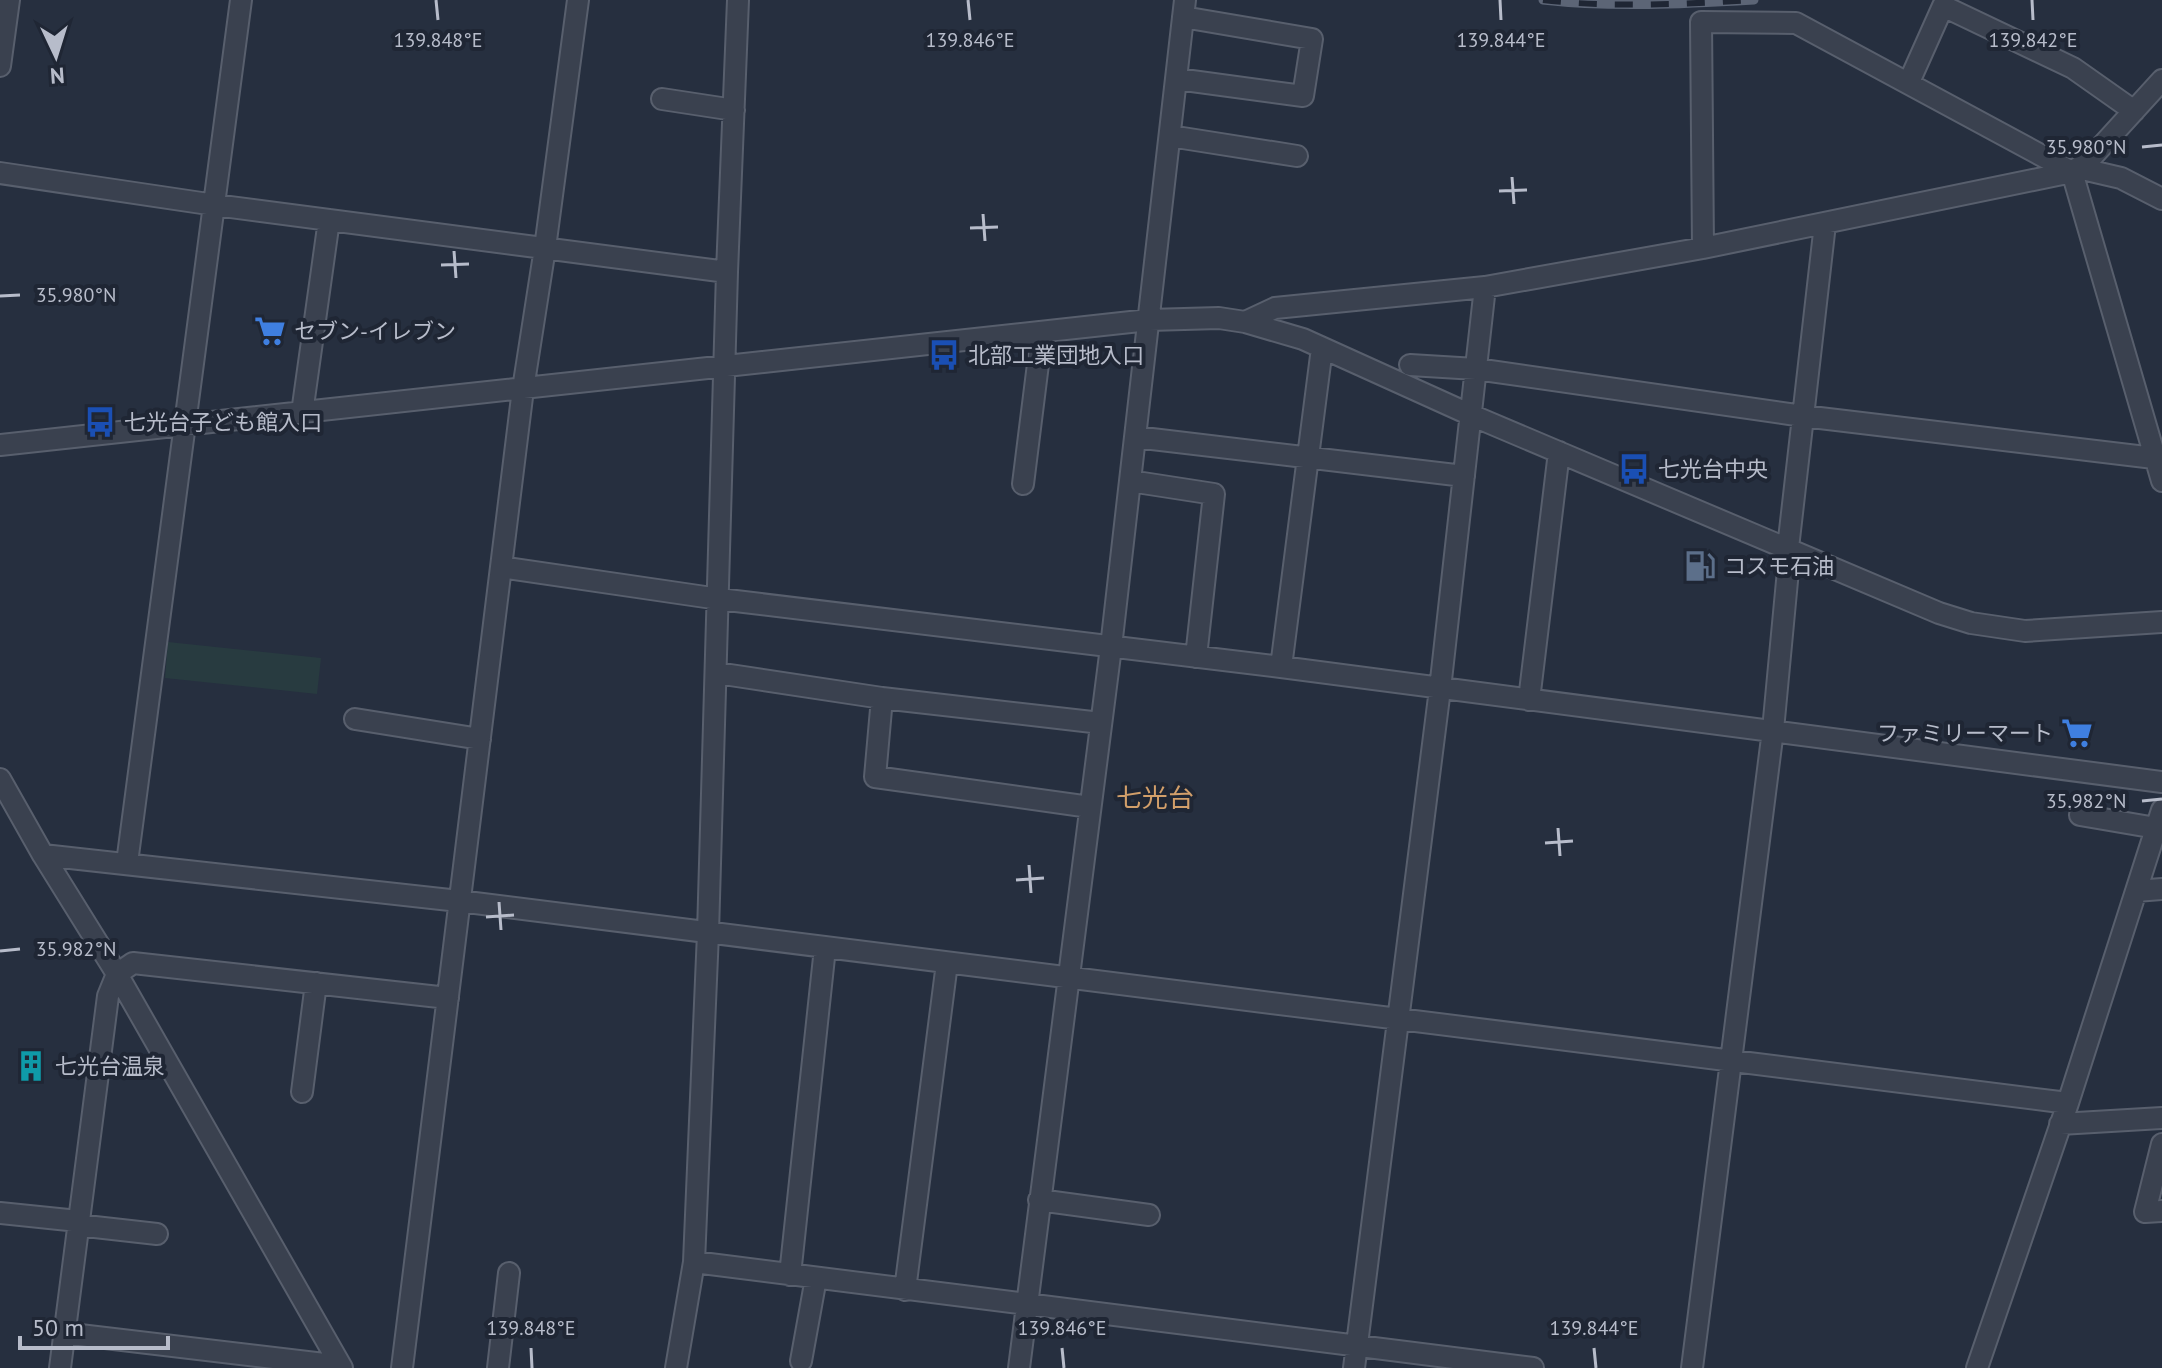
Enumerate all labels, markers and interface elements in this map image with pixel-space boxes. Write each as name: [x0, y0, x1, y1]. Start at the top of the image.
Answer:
north arrow: [16, 16, 96, 96]
text: 139.848°E: [394, 27, 482, 53]
text: 139.846°E: [926, 27, 1014, 53]
text: 139.844°E: [1457, 27, 1545, 53]
text: 139.842°E: [1989, 27, 2077, 53]
text: N: [49, 61, 66, 90]
text: 35.980°N: [2046, 134, 2126, 160]
text: 35.980°N: [36, 282, 116, 308]
supermarket icon: セブン-イレブン: [253, 314, 287, 348]
place label: セブン-イレブン: [294, 317, 456, 345]
bus stop icon: 北部工業団地入口: [927, 338, 961, 372]
place label: 北部工業団地入口: [968, 341, 1144, 369]
bus stop icon: 七光台子ども館入口: [83, 405, 117, 439]
place label: 七光台子ども館入口: [124, 408, 322, 436]
bus stop icon: 七光台中央: [1617, 452, 1651, 486]
place label: 七光台中央: [1658, 455, 1768, 483]
fuel station icon: コスモ石油: [1683, 549, 1717, 583]
place label: コスモ石油: [1724, 552, 1834, 580]
supermarket icon: ファミリーマート: [2060, 716, 2094, 750]
place label: ファミリーマート: [1877, 719, 2053, 747]
district label: 七光台: [1116, 781, 1194, 814]
text: 35.982°N: [2046, 788, 2126, 814]
text: 35.982°N: [36, 936, 116, 962]
building icon: 七光台温泉: [14, 1049, 48, 1083]
place label: 七光台温泉: [55, 1052, 165, 1080]
scale bar: [20, 1300, 168, 1350]
text: 50 m: [32, 1312, 84, 1343]
text: 139.848°E: [487, 1315, 575, 1341]
text: 139.846°E: [1018, 1315, 1106, 1341]
text: 139.844°E: [1550, 1315, 1638, 1341]

